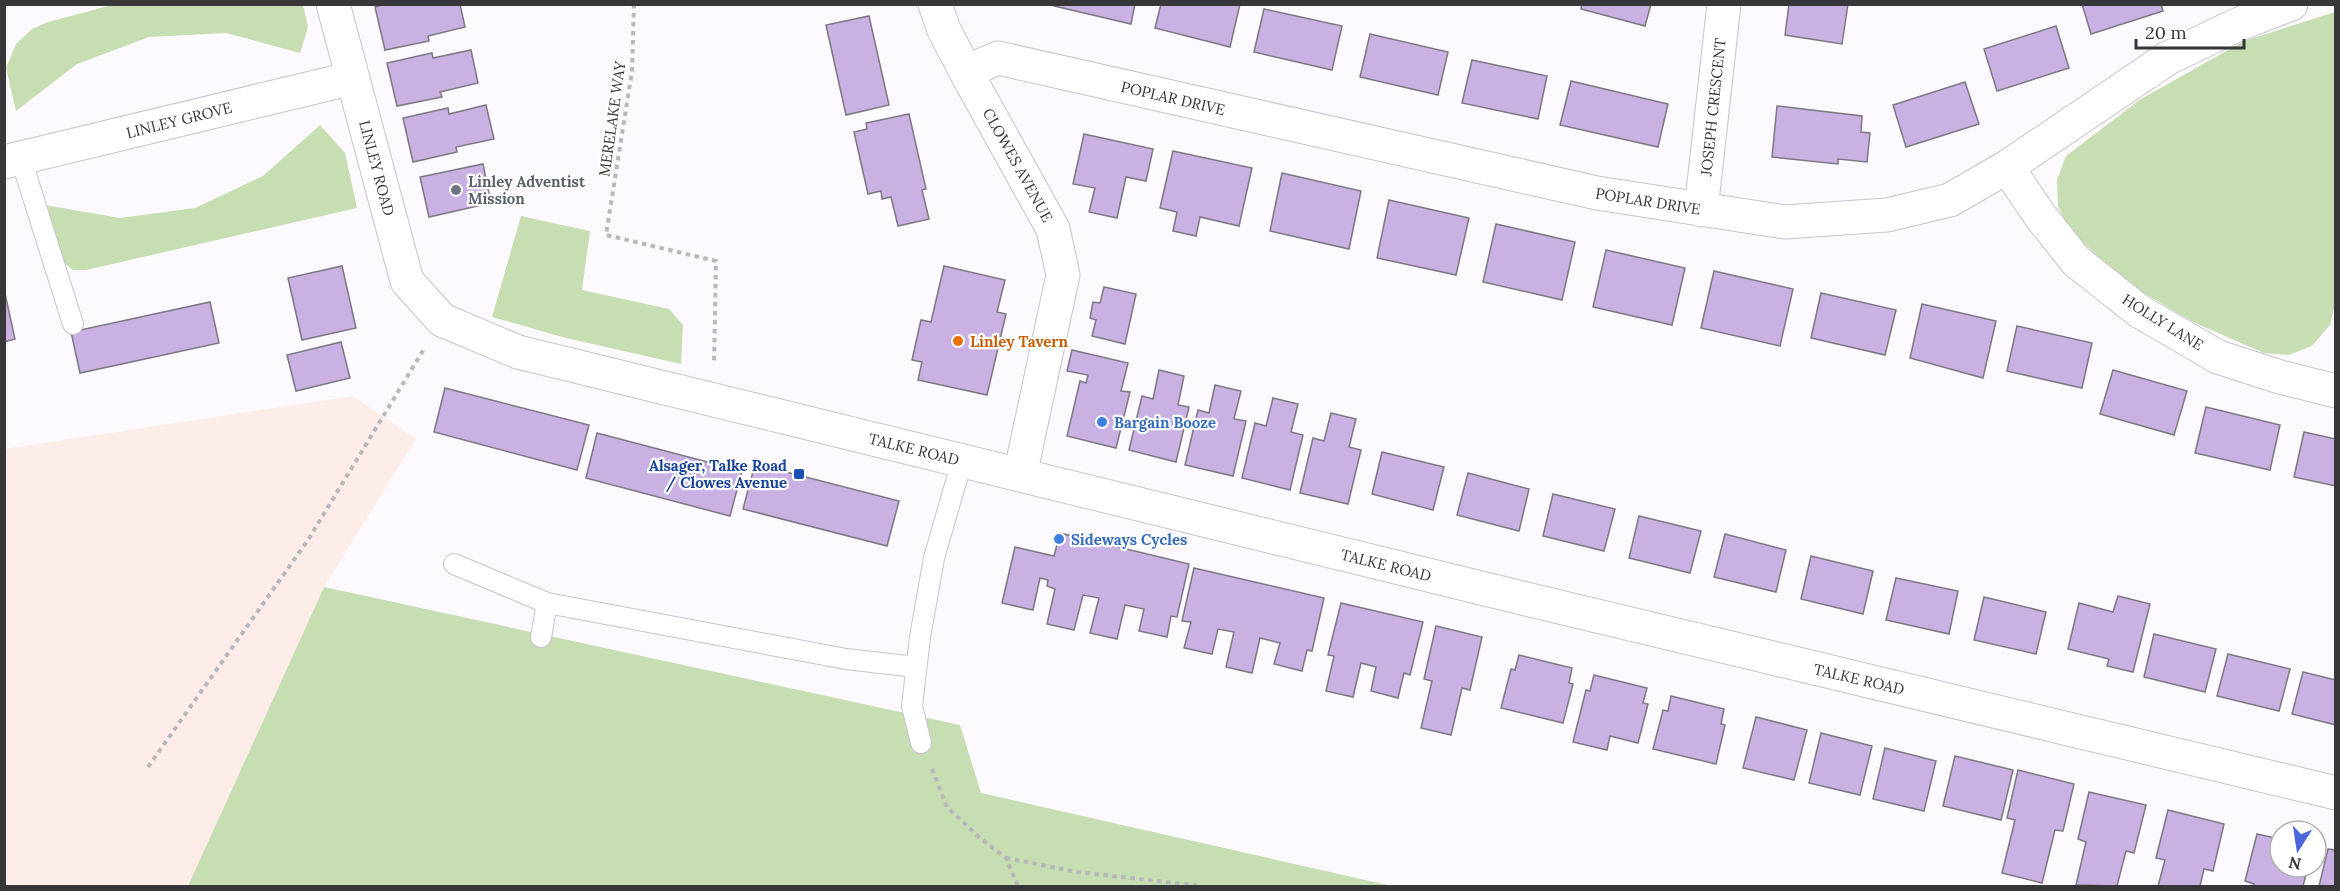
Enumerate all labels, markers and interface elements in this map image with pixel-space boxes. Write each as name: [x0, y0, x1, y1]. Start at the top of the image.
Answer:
scale bar: [2136, 12, 2244, 50]
text: 20 m: [2145, 21, 2187, 44]
street label: JOSEPH CRESCENT: [1696, 37, 1730, 178]
street label: MERELAKE WAY: [594, 60, 630, 178]
street label: POPLAR DRIVE: [1119, 77, 1227, 119]
street label: LINLEY GROVE: [124, 98, 234, 142]
street label: CLOWES AVENUE: [979, 105, 1057, 225]
street label: LINLEY ROAD: [355, 118, 399, 218]
place label: Linley Adventist Mission: [468, 172, 586, 208]
marker: Linley Adventist Mission: [449, 183, 463, 197]
street label: POPLAR DRIVE: [1594, 183, 1702, 219]
street label: HOLLY LANE: [2119, 290, 2207, 354]
place label: Linley Tavern: [970, 332, 1069, 351]
marker: Linley Tavern: [951, 334, 965, 348]
place label: Bargain Booze: [1114, 413, 1216, 432]
marker: Bargain Booze: [1095, 415, 1109, 429]
street label: TALKE ROAD: [867, 429, 961, 469]
place label: Alsager, Talke Road / Clowes Avenue: [649, 456, 787, 493]
marker: Alsager, Talke Road / Clowes Avenue: [792, 467, 806, 481]
place label: Sideways Cycles: [1071, 530, 1187, 549]
marker: Sideways Cycles: [1052, 532, 1066, 546]
street label: TALKE ROAD: [1339, 545, 1433, 585]
street label: TALKE ROAD: [1812, 659, 1906, 699]
north arrow: [2268, 819, 2328, 879]
text: N: [2287, 853, 2303, 875]

